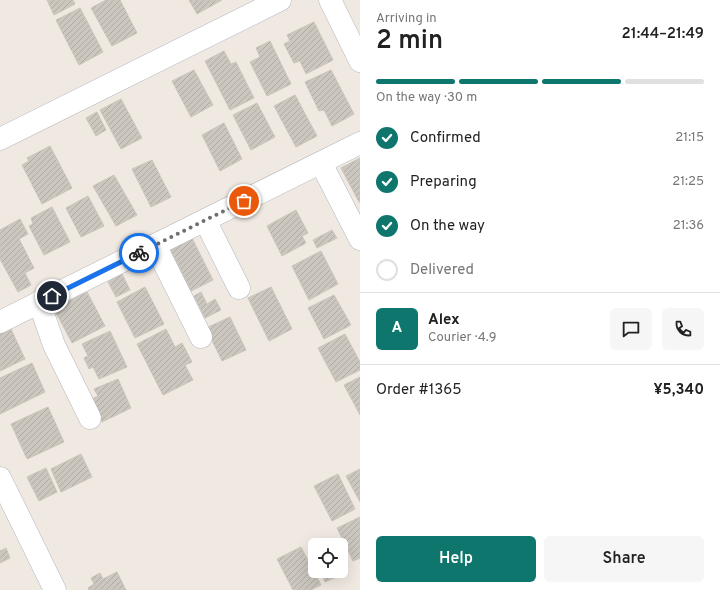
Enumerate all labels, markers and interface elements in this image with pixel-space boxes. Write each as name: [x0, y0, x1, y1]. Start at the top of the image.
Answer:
text: Arriving in: [376, 11, 437, 27]
text: 2 min: [376, 25, 443, 58]
text: 21:44–21:49: [622, 25, 704, 44]
text: On the way · 30 m: [376, 90, 477, 106]
icon: check: [376, 127, 398, 149]
text: Confirmed: [410, 129, 481, 148]
text: 21:15: [675, 130, 704, 146]
icon: check: [376, 171, 398, 193]
text: Preparing: [410, 173, 477, 192]
text: 21:25: [672, 174, 704, 190]
pin: [227, 184, 261, 218]
icon: bag: [233, 190, 255, 212]
icon: check: [376, 215, 398, 237]
text: On the way: [410, 217, 485, 236]
text: 21:36: [673, 218, 704, 234]
courier: [119, 233, 159, 273]
icon: bike: [128, 242, 150, 264]
text: Delivered: [410, 261, 474, 280]
pin: [35, 279, 69, 313]
icon: home: [41, 285, 63, 307]
button: chat: [610, 308, 652, 350]
button: phone: [662, 308, 704, 350]
text: Alex: [428, 311, 460, 330]
text: A: [392, 319, 402, 338]
text: Courier · 4.9: [428, 330, 496, 346]
text: Order #1365: [376, 381, 462, 400]
text: ¥5,340: [654, 381, 704, 400]
button: Help: [376, 536, 536, 582]
button: Share: [544, 536, 704, 582]
map controls: [308, 538, 348, 578]
button: locate: [308, 538, 348, 578]

